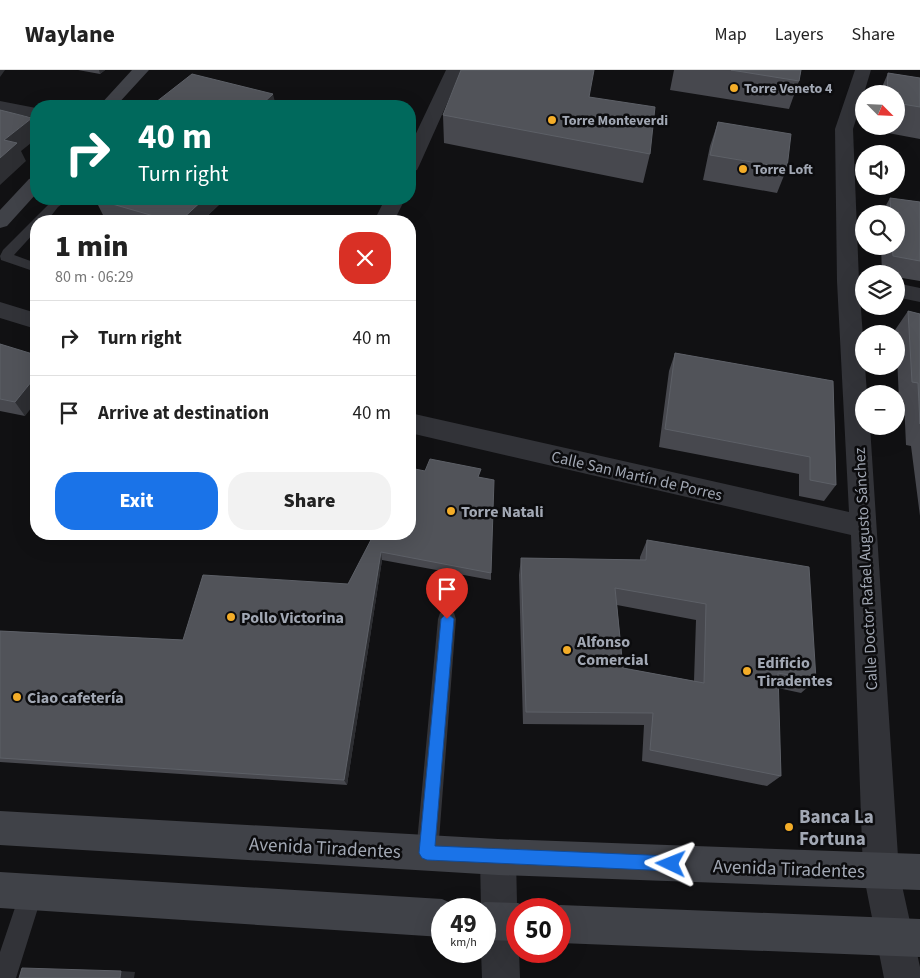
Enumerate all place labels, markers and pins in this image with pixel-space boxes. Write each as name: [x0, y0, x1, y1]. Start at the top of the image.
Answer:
place label: Torre Veneto 4: [744, 79, 833, 99]
marker: Torre Veneto 4: [728, 82, 740, 94]
place label: Torre Monteverdi: [562, 111, 668, 131]
marker: Torre Monteverdi: [546, 114, 558, 126]
place label: Torre Loft: [753, 160, 813, 180]
marker: Torre Loft: [737, 163, 749, 175]
place label: Torre Natali: [461, 501, 544, 523]
marker: Torre Natali: [445, 505, 457, 517]
pin: [426, 568, 468, 619]
place label: Pollo Victorina: [241, 607, 344, 629]
marker: Pollo Victorina: [225, 611, 237, 623]
place label: Alfonso Comercial: [576, 631, 649, 671]
marker: Alfonso Comercial: [561, 644, 573, 656]
place label: Edificio Tiradentes: [757, 652, 832, 692]
marker: Edificio Tiradentes: [741, 665, 753, 677]
place label: Ciao cafetería: [27, 687, 124, 709]
marker: Ciao cafetería: [11, 691, 23, 703]
place label: Banca La Fortuna: [799, 804, 874, 853]
marker: Banca La Fortuna: [783, 821, 795, 833]

